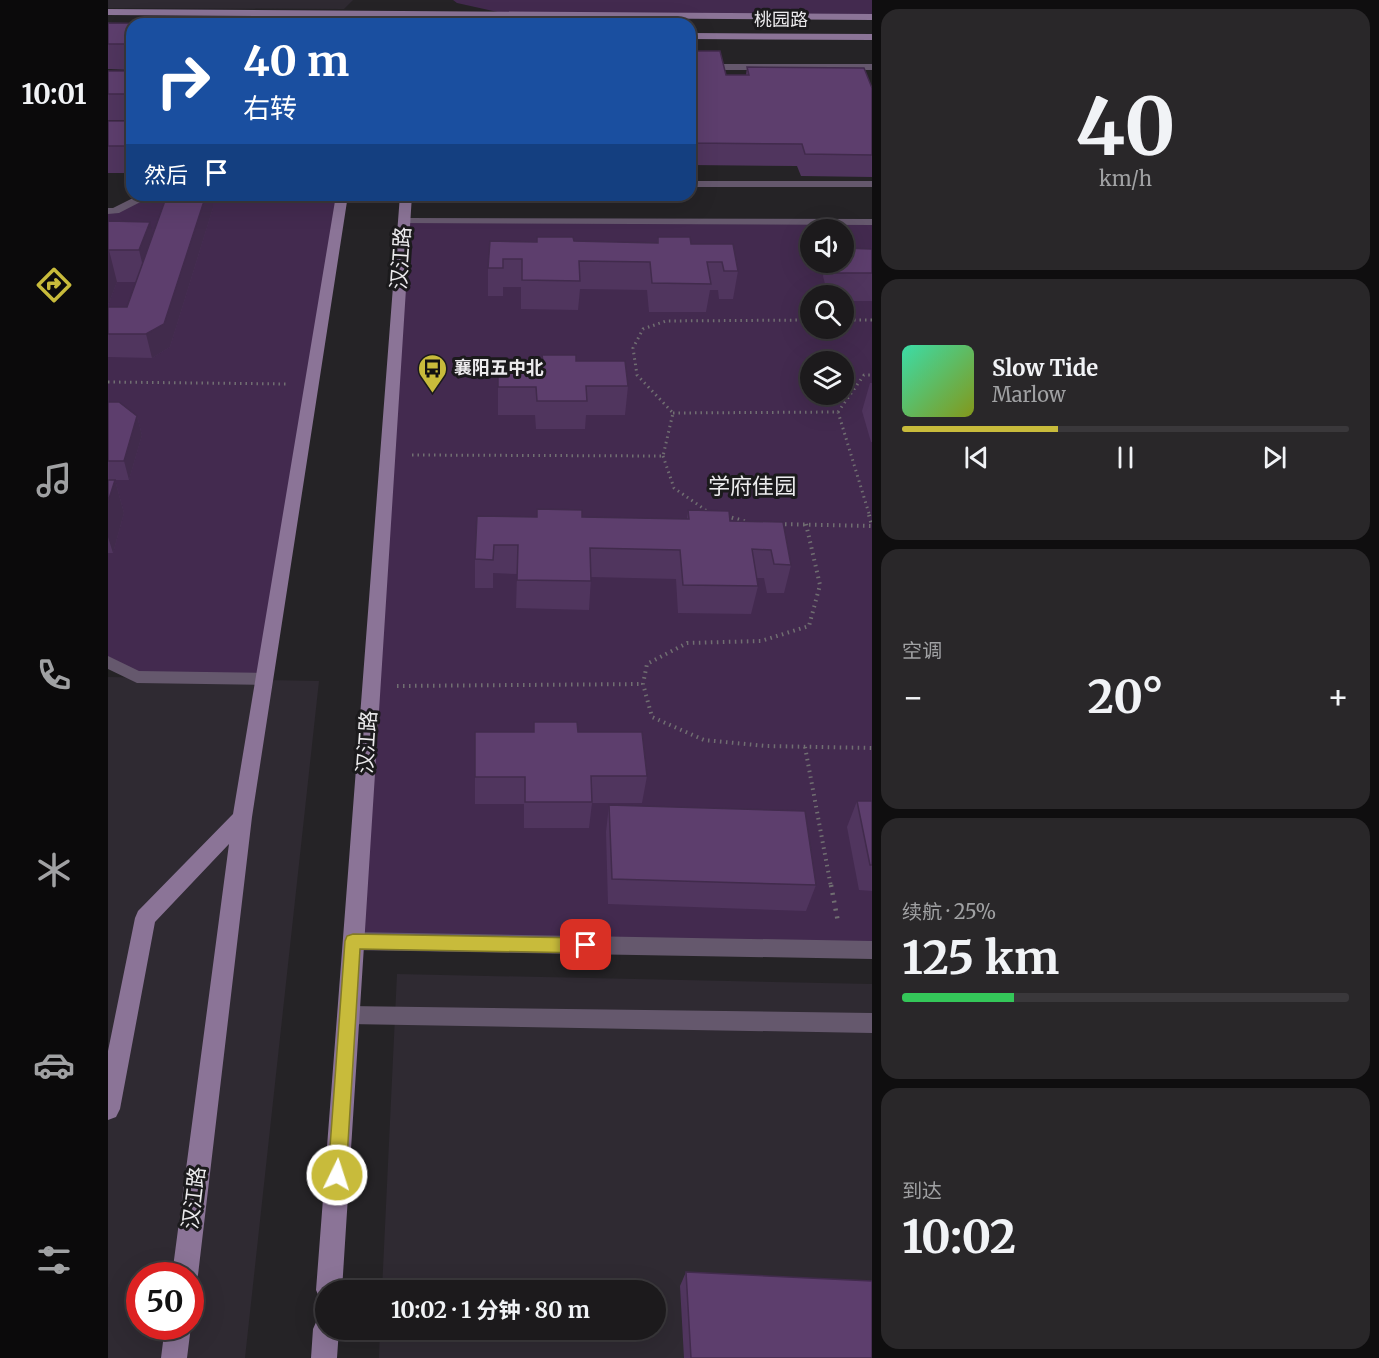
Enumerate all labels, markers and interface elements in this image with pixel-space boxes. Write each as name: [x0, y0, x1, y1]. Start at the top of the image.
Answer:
street label: 桃园路: [754, 8, 808, 31]
text: 40 m: [243, 35, 349, 87]
icon: right: [144, 42, 222, 120]
text: 10:01: [21, 77, 87, 111]
text: 40: [1075, 78, 1176, 176]
text: 右转: [243, 91, 297, 125]
icon: arrive: [200, 156, 233, 189]
text: 然后: [144, 161, 188, 189]
text: km/h: [1099, 166, 1152, 191]
map controls: [800, 219, 854, 405]
button: sound: [800, 219, 854, 273]
street label: 汉江路: [385, 226, 416, 290]
icon: directions: [33, 264, 75, 306]
button: search: [800, 285, 854, 339]
button: layers: [800, 351, 854, 405]
bus stop icon: 襄阳五中北: [417, 352, 449, 394]
text: Slow Tide: [992, 354, 1098, 382]
place label: 襄阳五中北: [454, 356, 544, 379]
text: Marlow: [992, 382, 1066, 407]
icon: previous: [960, 441, 993, 474]
icon: pause: [1109, 441, 1142, 474]
icon: next: [1258, 441, 1291, 474]
icon: music: [33, 459, 75, 501]
district label: 学府佳园: [708, 472, 796, 500]
text: 空调: [902, 638, 942, 663]
icon: phone: [33, 654, 75, 696]
text: 20°: [1087, 669, 1164, 725]
text: −: [902, 677, 924, 718]
text: +: [1327, 677, 1349, 718]
street label: 汉江路: [351, 710, 382, 774]
icon: climate: [33, 849, 75, 891]
text: 续航 · 25%: [902, 899, 996, 924]
pin: [560, 919, 611, 970]
icon: arrive: [569, 928, 602, 961]
text: 125 km: [902, 930, 1059, 986]
icon: car: [33, 1044, 75, 1086]
position arrow: [305, 1143, 369, 1207]
street label: 汉江路: [176, 1165, 211, 1231]
text: 到达: [902, 1178, 942, 1203]
text: 10:02: [902, 1209, 1016, 1265]
icon: filters: [33, 1239, 75, 1281]
speed limit sign: 50: [126, 1262, 204, 1340]
text: 10:02 · 1 分钟 · 80 m: [391, 1296, 590, 1324]

